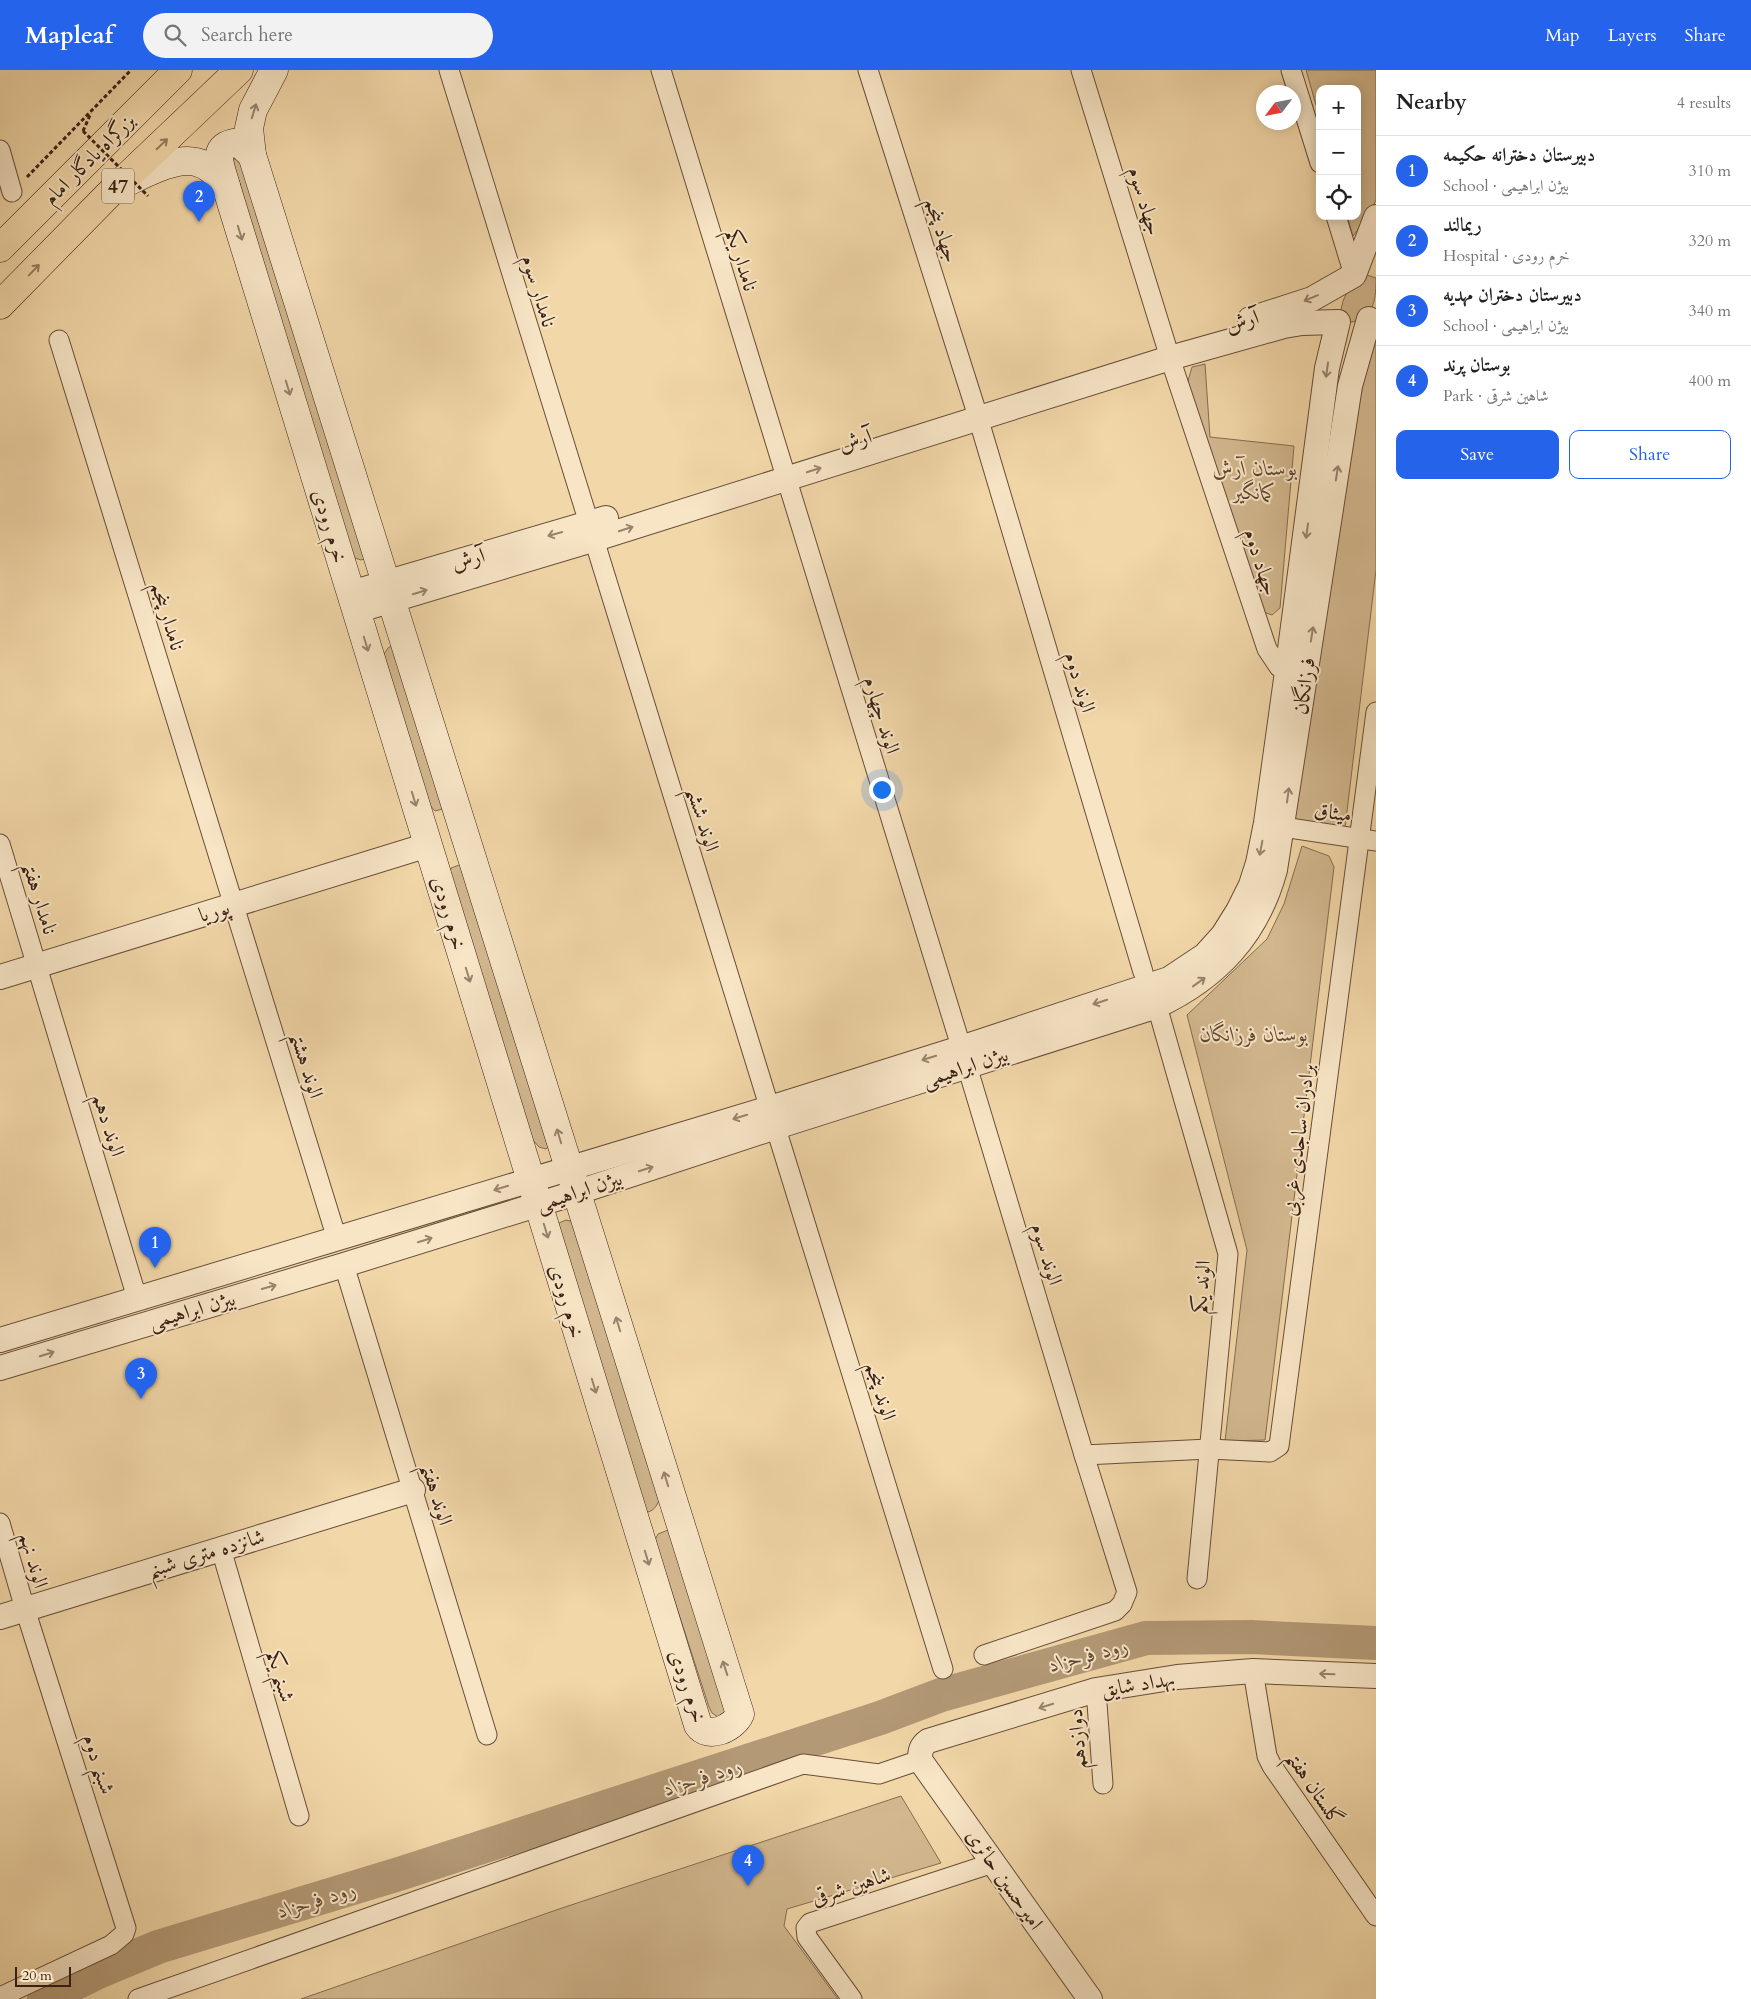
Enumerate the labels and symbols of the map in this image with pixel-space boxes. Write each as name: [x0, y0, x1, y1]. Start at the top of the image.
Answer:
north arrow: [1256, 85, 1301, 130]
one-way arrow: [249, 103, 259, 119]
street label: بزرگراه یادگار امام: [37, 107, 144, 214]
one-way arrow: [156, 138, 168, 150]
street label: جهاد سوم: [1117, 163, 1169, 240]
road number: 47: [102, 168, 134, 204]
pin: 2: [183, 181, 215, 222]
street label: جهاد پنجم: [913, 194, 966, 268]
one-way arrow: [236, 224, 246, 240]
street label: نامدار یکم: [714, 225, 765, 296]
street label: نامدار سوم: [511, 251, 563, 332]
one-way arrow: [28, 264, 40, 276]
one-way arrow: [1304, 294, 1319, 304]
street label: آرش: [1222, 302, 1265, 340]
one-way arrow: [1322, 361, 1332, 377]
one-way arrow: [283, 380, 293, 396]
street label: آرش: [835, 421, 878, 459]
park label: بوستان آرش کمانگیر: [1213, 454, 1297, 507]
one-way arrow: [805, 464, 821, 474]
one-way arrow: [1332, 466, 1342, 482]
street label: خرم رودی: [302, 486, 354, 568]
one-way arrow: [1302, 523, 1312, 539]
one-way arrow: [617, 524, 633, 534]
street label: جهاد دوم: [1233, 525, 1285, 600]
one-way arrow: [547, 529, 563, 539]
street label: آرش: [448, 540, 491, 578]
street label: نامدار پنجم: [139, 578, 192, 656]
one-way arrow: [411, 586, 427, 596]
one-way arrow: [1307, 626, 1317, 642]
one-way arrow: [362, 635, 372, 651]
street label: الوند دوم: [1054, 648, 1102, 717]
street label: فرزانگان: [1286, 656, 1323, 716]
street label: الوند چهارم: [853, 673, 907, 758]
your location: [869, 777, 895, 803]
street label: الوند ششم: [673, 783, 726, 857]
one-way arrow: [1283, 787, 1293, 803]
one-way arrow: [409, 791, 419, 807]
street label: میثاق: [1312, 795, 1354, 830]
one-way arrow: [1256, 839, 1265, 855]
street label: نامدار هفتم: [9, 858, 64, 940]
street label: خرم رودی: [421, 873, 473, 955]
street label: پوریا: [195, 893, 234, 930]
one-way arrow: [463, 967, 473, 983]
one-way arrow: [1192, 977, 1206, 987]
one-way arrow: [1092, 998, 1108, 1008]
park label: بوستان فرزانگان: [1200, 1020, 1308, 1049]
street label: الوند هشتم: [277, 1028, 330, 1104]
street label: بیژن ابراهیمی: [918, 1040, 1012, 1095]
one-way arrow: [921, 1053, 937, 1063]
street label: برادران ساجدی غربی: [1275, 1062, 1322, 1218]
street label: الوند دهم: [80, 1090, 132, 1162]
one-way arrow: [733, 1112, 749, 1122]
one-way arrow: [554, 1128, 563, 1144]
street label: بیژن ابراهیمی: [532, 1164, 626, 1219]
one-way arrow: [638, 1164, 654, 1174]
one-way arrow: [493, 1184, 509, 1194]
street label: الوند سوم: [1021, 1220, 1070, 1290]
one-way arrow: [542, 1223, 551, 1238]
pin: 1: [139, 1227, 171, 1268]
one-way arrow: [416, 1234, 432, 1244]
street label: الوند یکم: [1185, 1259, 1223, 1315]
street label: خرم رودی: [539, 1261, 591, 1343]
one-way arrow: [261, 1281, 277, 1291]
street label: بیژن ابراهیمی: [145, 1284, 239, 1337]
one-way arrow: [613, 1316, 623, 1332]
one-way arrow: [38, 1349, 54, 1358]
pin: 3: [125, 1358, 157, 1399]
street label: الوند پنجم: [853, 1358, 903, 1426]
one-way arrow: [589, 1378, 599, 1394]
street label: الوند هفتم: [408, 1459, 460, 1531]
one-way arrow: [661, 1472, 671, 1488]
street label: شانزده متری شبنم: [144, 1522, 270, 1591]
street label: الوند نهم: [7, 1529, 55, 1593]
one-way arrow: [642, 1550, 652, 1566]
water label: رود فرحزاد: [1045, 1630, 1132, 1680]
street label: خرم رودی: [659, 1646, 714, 1728]
street label: شبنم یکم: [254, 1647, 302, 1707]
one-way arrow: [720, 1660, 730, 1676]
street label: بهداد شایق: [1099, 1664, 1177, 1705]
one-way arrow: [1320, 1669, 1336, 1679]
one-way arrow: [1038, 1701, 1054, 1711]
street label: دوازدهم: [1061, 1707, 1099, 1770]
street label: شبنم دوم: [69, 1730, 122, 1800]
street label: گلستان هفتم: [1274, 1745, 1350, 1835]
water label: رود فرحزاد: [659, 1750, 746, 1804]
street label: امیرحسین حائری: [959, 1823, 1050, 1936]
pin: 4: [732, 1845, 764, 1886]
street label: شاهین شرقی: [808, 1860, 894, 1913]
water label: رود فرحزاد: [273, 1874, 360, 1926]
scale bar: [15, 1964, 71, 1987]

